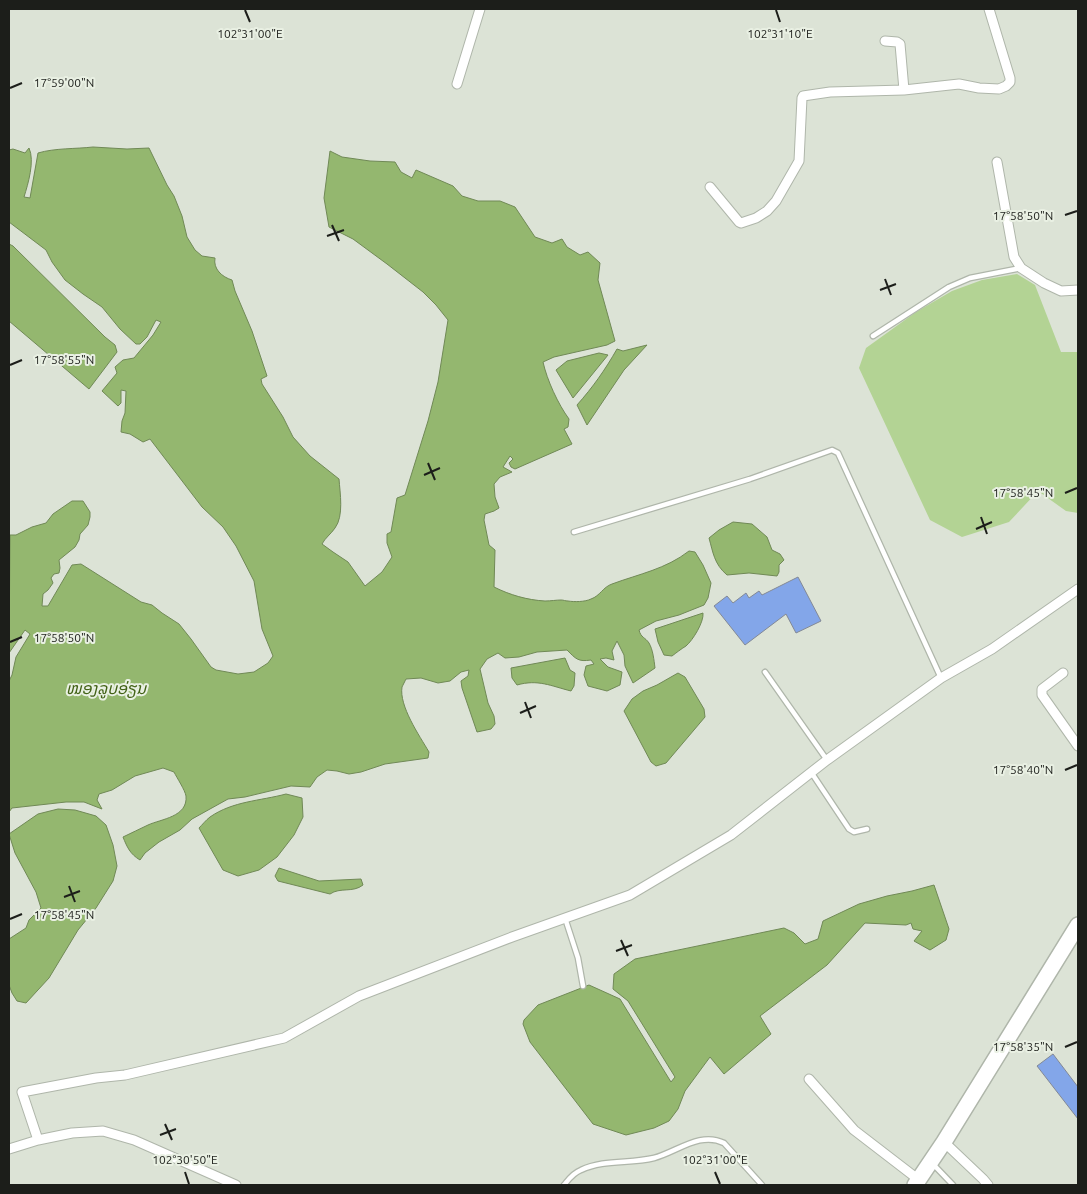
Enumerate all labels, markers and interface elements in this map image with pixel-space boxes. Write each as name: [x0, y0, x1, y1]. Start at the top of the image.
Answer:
text: 102°31'00"E: [217, 27, 283, 40]
text: 102°31'10"E: [747, 27, 813, 40]
text: 17°59'00"N: [34, 76, 94, 89]
text: 17°58'50"N: [993, 209, 1053, 222]
text: 17°58'55"N: [34, 353, 94, 366]
text: 17°58'45"N: [993, 486, 1053, 499]
text: 17°58'50"N: [34, 631, 94, 644]
water label: ໜອງລູບອ່ຽນ: [66, 679, 147, 699]
text: 17°58'40"N: [993, 763, 1053, 776]
text: 17°58'45"N: [34, 908, 94, 921]
text: 17°58'35"N: [993, 1040, 1053, 1053]
text: 102°30'50"E: [152, 1153, 218, 1166]
text: 102°31'00"E: [682, 1153, 748, 1166]

